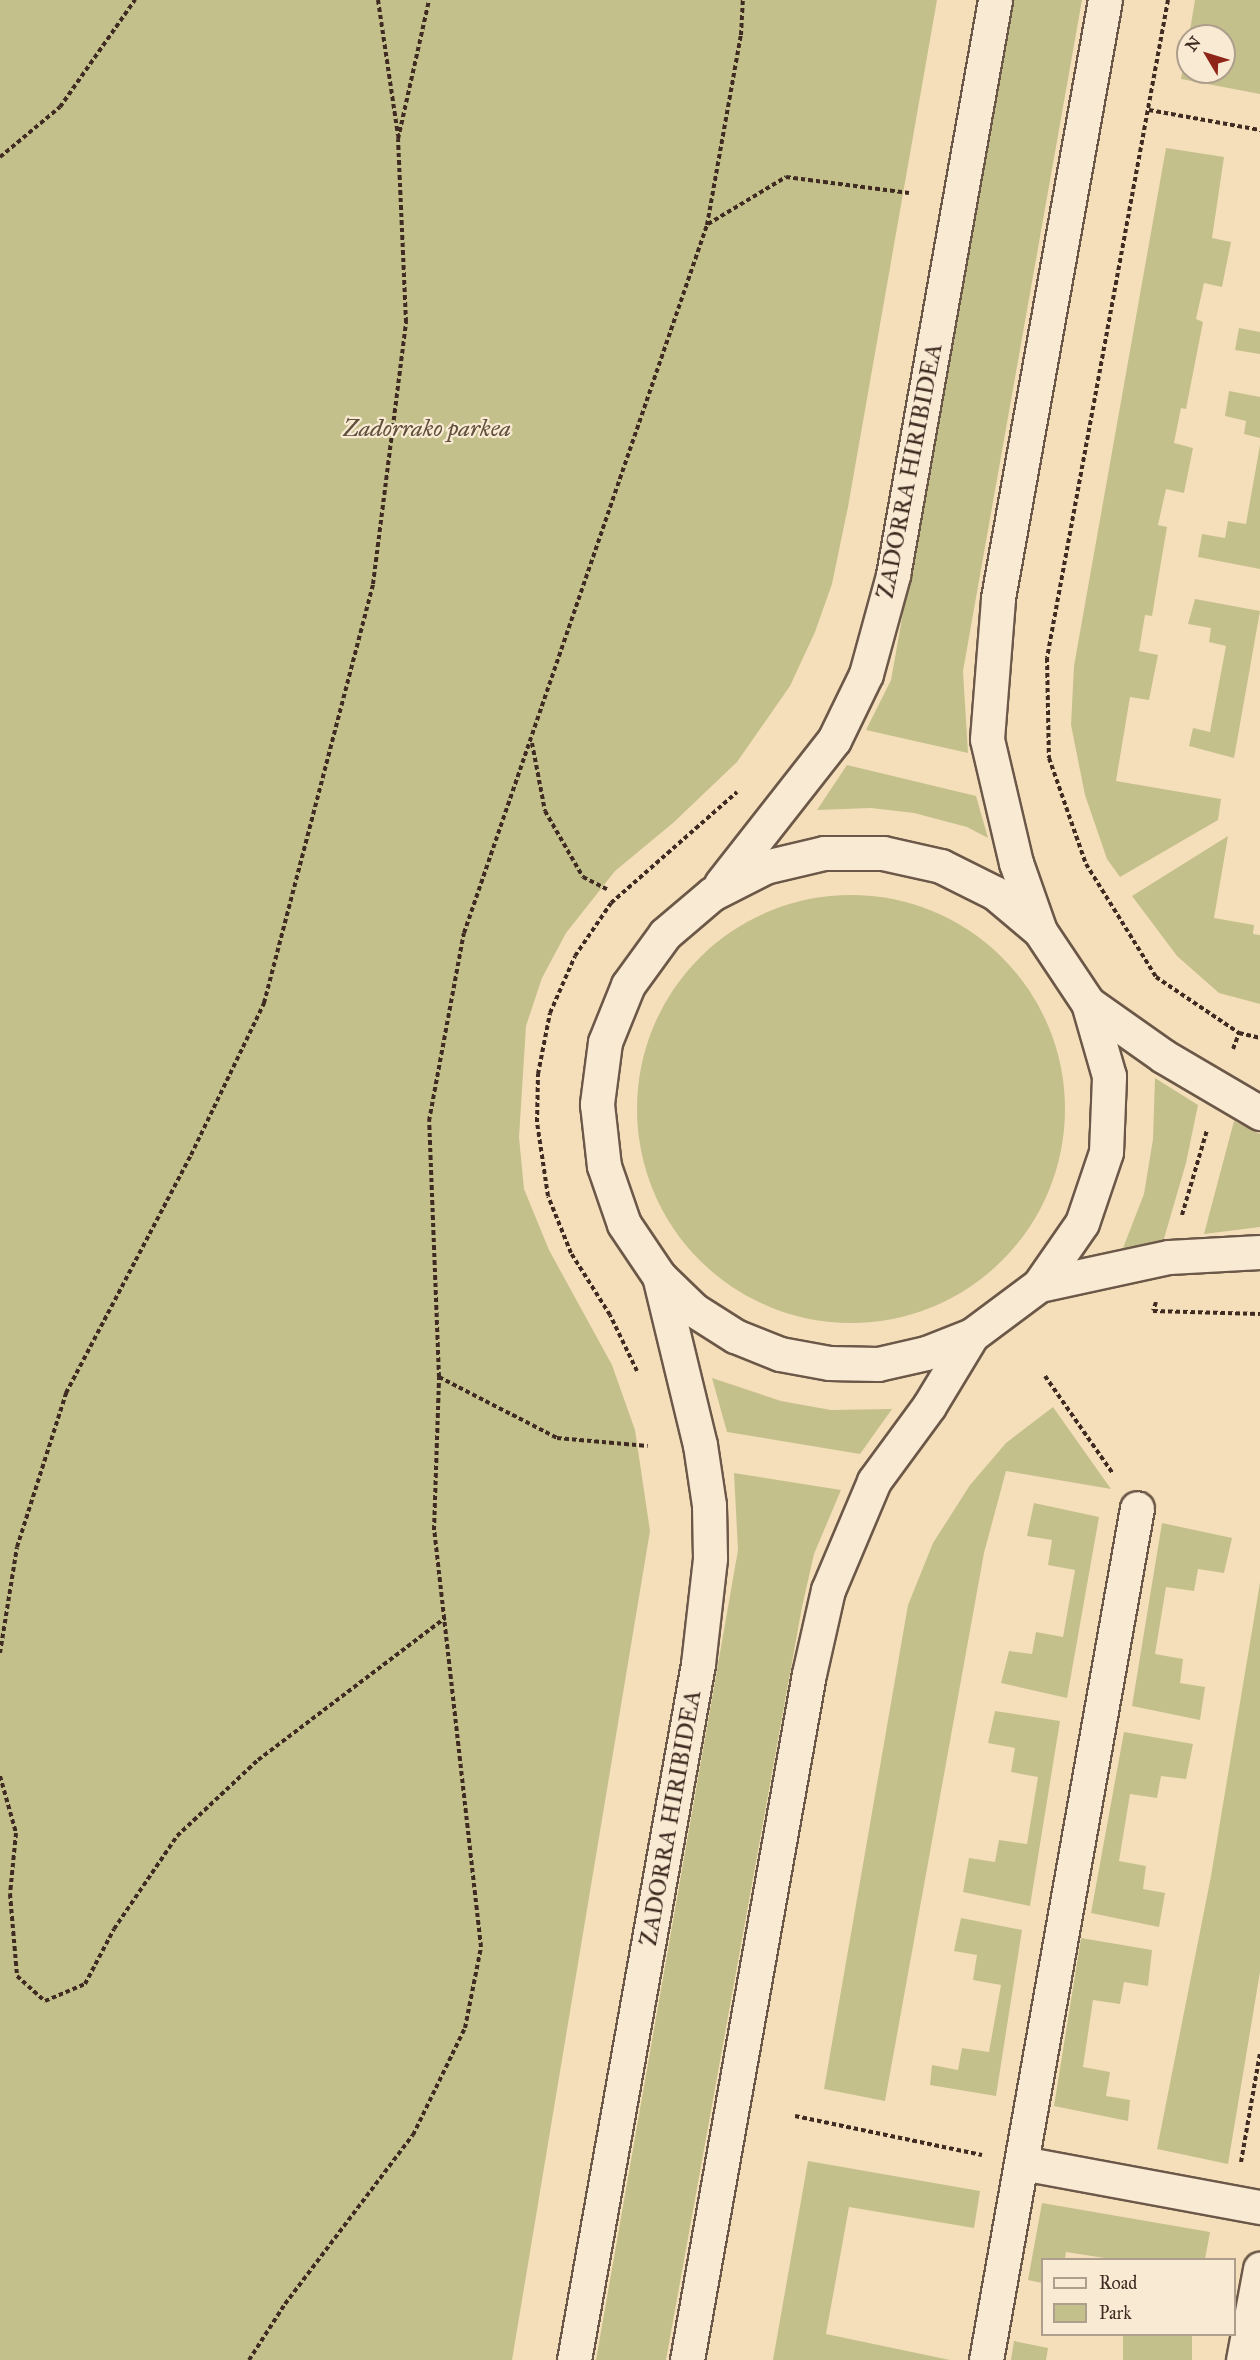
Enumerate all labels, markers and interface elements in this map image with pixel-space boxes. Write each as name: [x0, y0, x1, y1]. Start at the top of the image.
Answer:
north arrow: [1176, 24, 1236, 84]
text: N: [1181, 33, 1205, 55]
street label: ZADORRA HIRIBIDEA: [871, 341, 949, 601]
park label: Zadorrako parkea: [343, 415, 511, 443]
street label: ZADORRA HIRIBIDEA: [634, 1688, 708, 1948]
legend: [1041, 2258, 1236, 2336]
text: Road: [1099, 2272, 1137, 2294]
text: Park: [1099, 2302, 1132, 2324]

